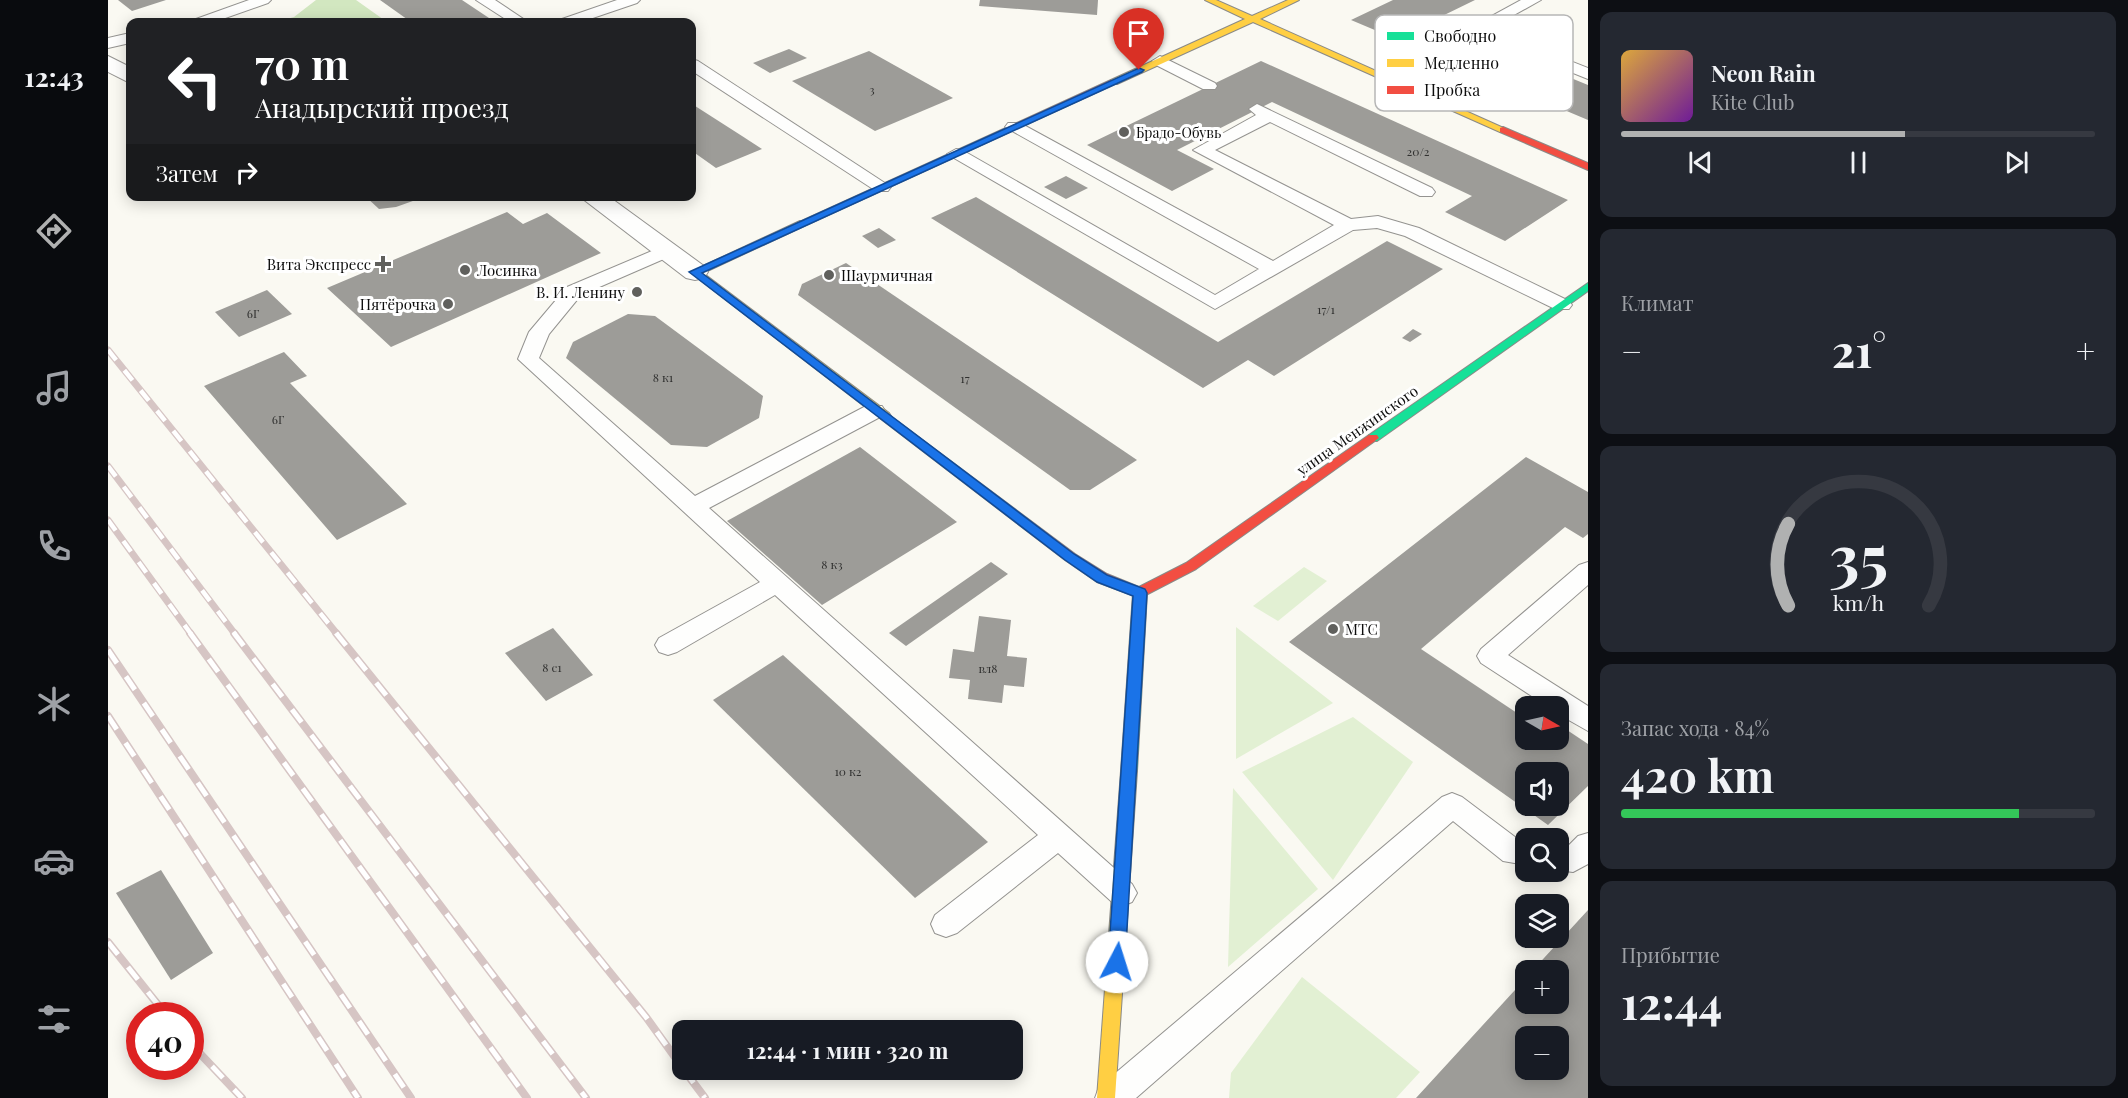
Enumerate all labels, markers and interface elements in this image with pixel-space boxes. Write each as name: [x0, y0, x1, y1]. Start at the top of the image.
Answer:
pin: [1113, 8, 1164, 70]
legend: [1375, 15, 1573, 111]
icon: arrive: [1122, 17, 1155, 50]
text: Свободно: [1424, 25, 1496, 46]
text: 70 m: [255, 35, 349, 91]
icon: left: [156, 42, 234, 120]
text: Медленно: [1424, 52, 1499, 73]
text: 12:43: [24, 58, 84, 94]
text: Neon Rain: [1711, 58, 1816, 88]
text: Пробка: [1424, 79, 1480, 100]
house number: 3: [869, 81, 875, 97]
text: Kite Club: [1711, 88, 1795, 115]
text: Анадырский проезд: [255, 89, 509, 125]
place label: Брадо-Обувь: [1136, 123, 1221, 142]
marker: Брадо-Обувь: [1117, 125, 1131, 139]
house number: 20/2: [1407, 143, 1430, 159]
icon: previous: [1684, 146, 1717, 179]
icon: pause: [1842, 146, 1875, 179]
icon: next: [2000, 146, 2033, 179]
icon: right: [230, 156, 263, 189]
text: Затем: [156, 158, 218, 188]
icon: directions: [33, 210, 75, 252]
place label: Вита Экспресс: [267, 254, 371, 274]
marker: Вита Экспресс: [376, 257, 390, 271]
place label: Лосинка: [476, 260, 538, 280]
marker: Лосинка: [458, 263, 472, 277]
place label: Шаурмичная: [841, 265, 933, 285]
marker: Шаурмичная: [822, 268, 836, 282]
place label: В. И. Ленину: [536, 282, 625, 302]
marker: В. И. Ленину: [630, 285, 644, 299]
text: Климат: [1621, 289, 1694, 316]
place label: Пятёрочка: [360, 294, 437, 314]
marker: Пятёрочка: [441, 297, 455, 311]
house number: 17/1: [1317, 301, 1336, 317]
house number: 6Г: [247, 305, 260, 321]
text: 21°: [1832, 319, 1886, 379]
text: −: [1621, 328, 1642, 372]
text: +: [2076, 328, 2095, 372]
icon: music: [33, 367, 75, 409]
house number: 8 к1: [653, 369, 674, 385]
house number: 17: [960, 370, 970, 386]
street label: улица Менжинского: [1291, 381, 1422, 480]
house number: 6Г: [272, 411, 285, 427]
text: 35: [1828, 512, 1888, 596]
icon: phone: [33, 525, 75, 567]
house number: 8 к3: [821, 556, 843, 572]
text: km/h: [1832, 588, 1884, 616]
place label: МТС: [1345, 619, 1378, 639]
marker: МТС: [1326, 622, 1340, 636]
house number: 8 с1: [542, 659, 562, 675]
house number: вл8: [978, 660, 998, 676]
icon: climate: [33, 683, 75, 725]
north arrow: [1515, 696, 1569, 750]
map controls: [1515, 696, 1569, 1080]
text: Запас хода · 84%: [1621, 714, 1769, 741]
text: 420 km: [1621, 744, 1774, 804]
button: sound: [1515, 762, 1569, 816]
house number: 10 к2: [834, 763, 862, 779]
button: search: [1515, 828, 1569, 882]
icon: car: [33, 840, 75, 882]
button: layers: [1515, 894, 1569, 948]
position arrow: [1085, 930, 1149, 994]
text: Прибытие: [1621, 941, 1720, 968]
button: +: [1515, 960, 1569, 1014]
text: 12:44: [1621, 971, 1722, 1031]
icon: filters: [33, 998, 75, 1040]
speed limit sign: 40: [126, 1002, 204, 1080]
button: −: [1515, 1026, 1569, 1080]
text: 12:44 · 1 мин · 320 m: [747, 1035, 948, 1065]

